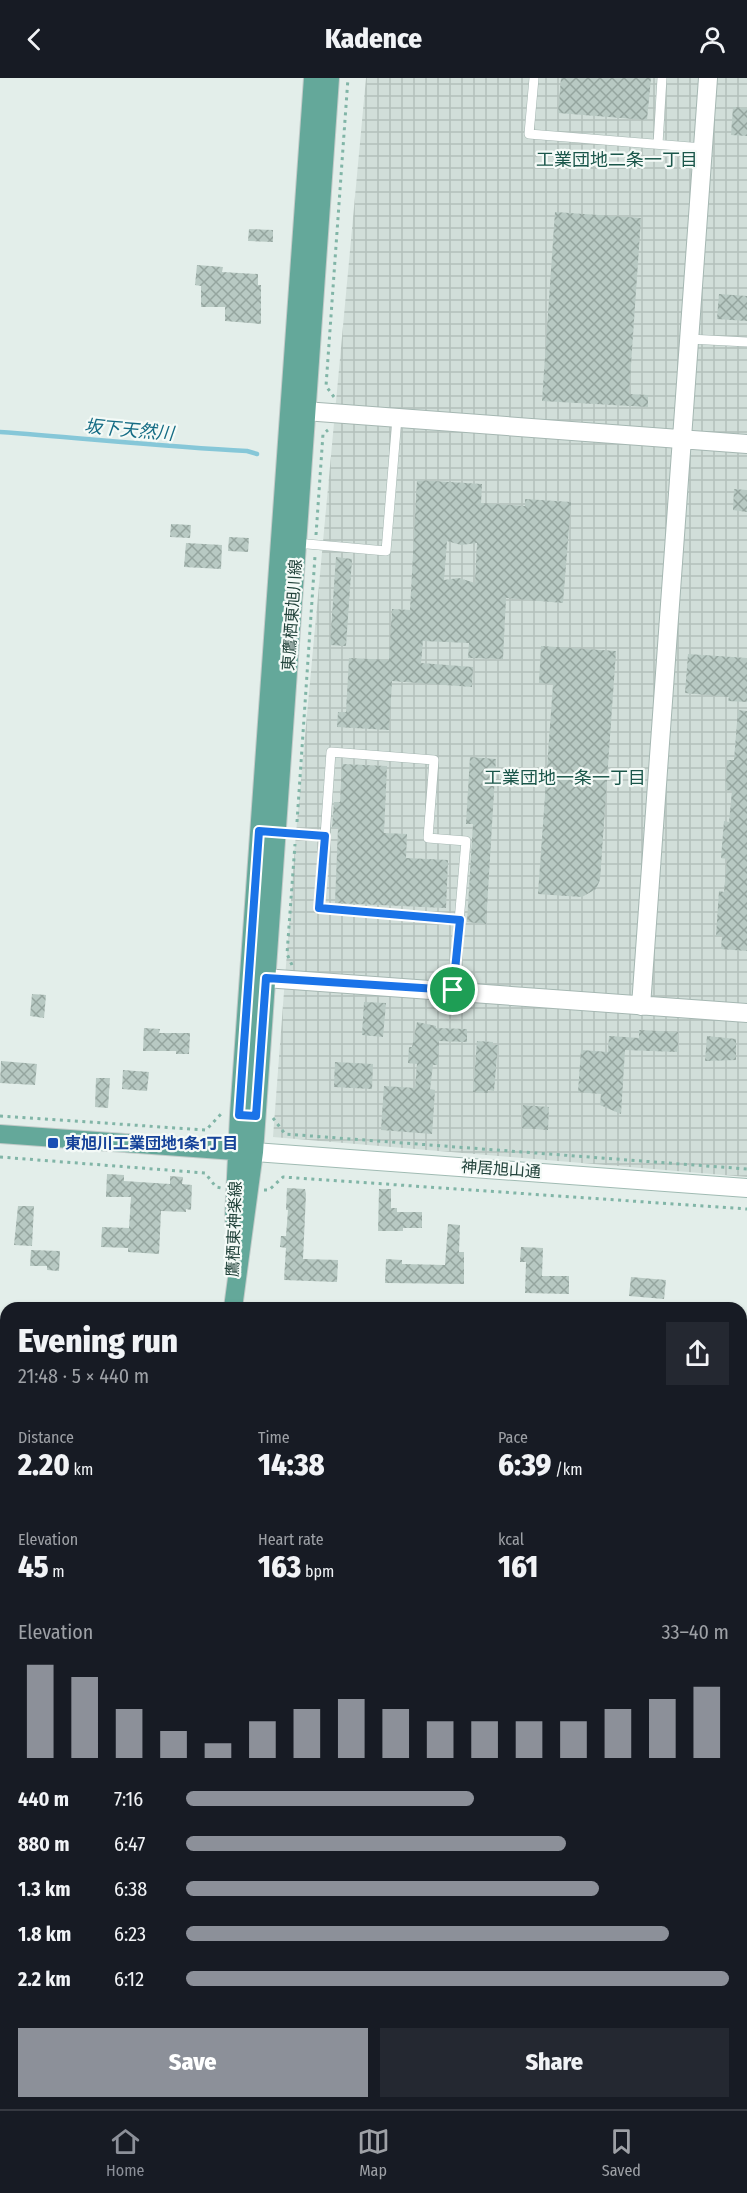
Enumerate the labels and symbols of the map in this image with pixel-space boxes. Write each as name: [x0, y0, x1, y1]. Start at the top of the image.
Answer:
district label: 工業団地二条一丁目: [536, 149, 698, 171]
water label: 坂下天然川: [83, 415, 177, 445]
street label: 東鷹栖東旭川線: [279, 558, 305, 672]
district label: 工業団地一条一丁目: [484, 767, 646, 789]
pin: [427, 964, 478, 1015]
place label: 東旭川工業団地1条1丁目: [65, 1134, 239, 1153]
marker: 東旭川工業団地1条1丁目: [46, 1136, 60, 1150]
street label: 神居旭山通: [460, 1157, 542, 1181]
street label: 鷹栖東神楽線: [223, 1181, 245, 1277]

